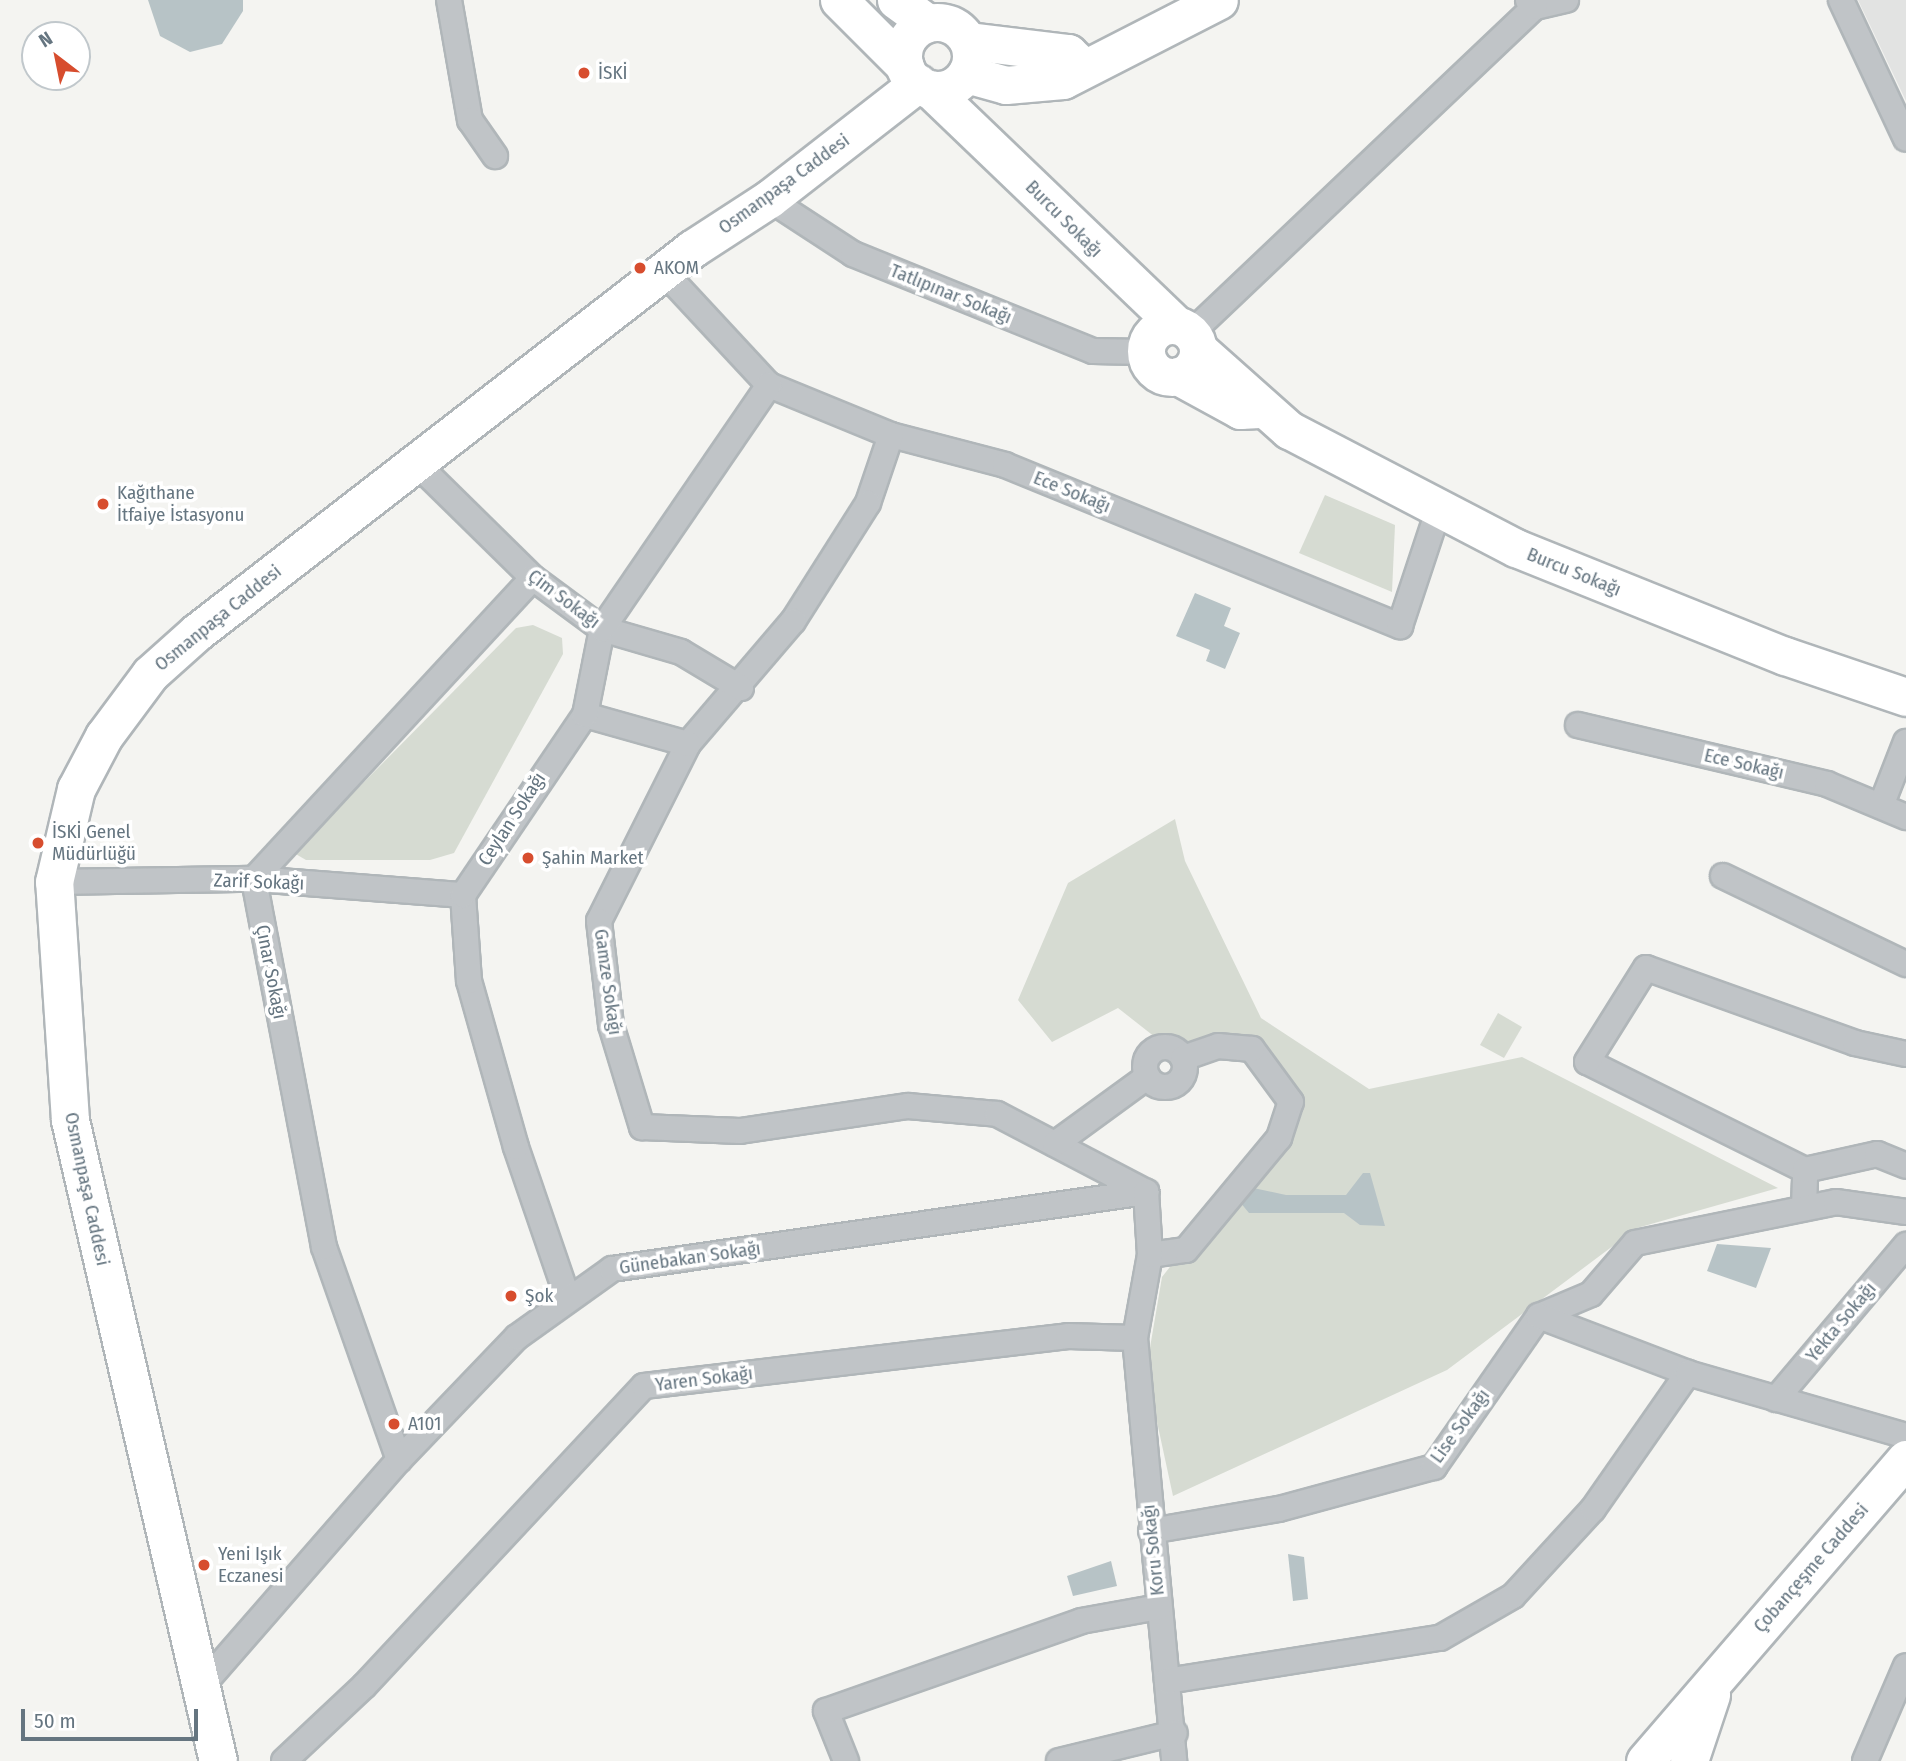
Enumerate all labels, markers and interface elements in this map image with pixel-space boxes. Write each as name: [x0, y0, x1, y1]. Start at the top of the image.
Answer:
north arrow: [21, 21, 91, 91]
text: N: [35, 27, 57, 52]
place label: İSKİ: [598, 62, 627, 84]
marker: İSKİ: [576, 65, 592, 81]
street label: Osmanpaşa Caddesi: [714, 129, 854, 239]
street label: Burcu Sokağı: [1021, 176, 1107, 262]
place label: AKOM: [654, 257, 699, 279]
street label: Tatlıpınar Sokağı: [887, 259, 1015, 329]
marker: AKOM: [632, 260, 648, 276]
street label: Ece Sokağı: [1030, 466, 1114, 518]
place label: Kağıthane İtfaiye İstasyonu: [117, 482, 244, 526]
marker: Kağıthane İtfaiye İstasyonu: [95, 496, 111, 512]
street label: Burcu Sokağı: [1524, 543, 1624, 601]
street label: Osmanpaşa Caddesi: [150, 560, 286, 676]
street label: Çim Sokağı: [523, 565, 605, 633]
street label: Ece Sokağı: [1702, 744, 1786, 784]
street label: Ceylan Sokağı: [473, 768, 551, 870]
place label: İSKİ Genel Müdürlüğü: [52, 821, 136, 865]
marker: İSKİ Genel Müdürlüğü: [30, 835, 46, 851]
place label: Şahin Market: [542, 847, 644, 869]
marker: Şahin Market: [520, 850, 536, 866]
street label: Zarif Sokağı: [213, 869, 305, 895]
street label: Çınar Sokağı: [251, 923, 291, 1021]
street label: Gamze Sokağı: [589, 928, 627, 1036]
street label: Osmanpaşa Caddesi: [60, 1110, 114, 1268]
street label: Günebakan Sokağı: [618, 1237, 762, 1279]
street label: Yekta Sokağı: [1801, 1277, 1881, 1367]
place label: Şok: [525, 1285, 553, 1307]
marker: Şok: [503, 1288, 519, 1304]
street label: Yaren Sokağı: [654, 1362, 754, 1396]
street label: Lise Sokağı: [1426, 1385, 1494, 1467]
place label: A101: [408, 1413, 441, 1435]
marker: A101: [386, 1416, 402, 1432]
street label: Çobançeşme Caddesi: [1749, 1499, 1873, 1637]
street label: Koru Sokağı: [1137, 1503, 1169, 1597]
place label: Yeni Işık Eczanesi: [218, 1543, 284, 1587]
marker: Yeni Işık Eczanesi: [196, 1557, 212, 1573]
scale bar: [24, 1694, 201, 1738]
text: 50 m: [34, 1708, 76, 1734]

